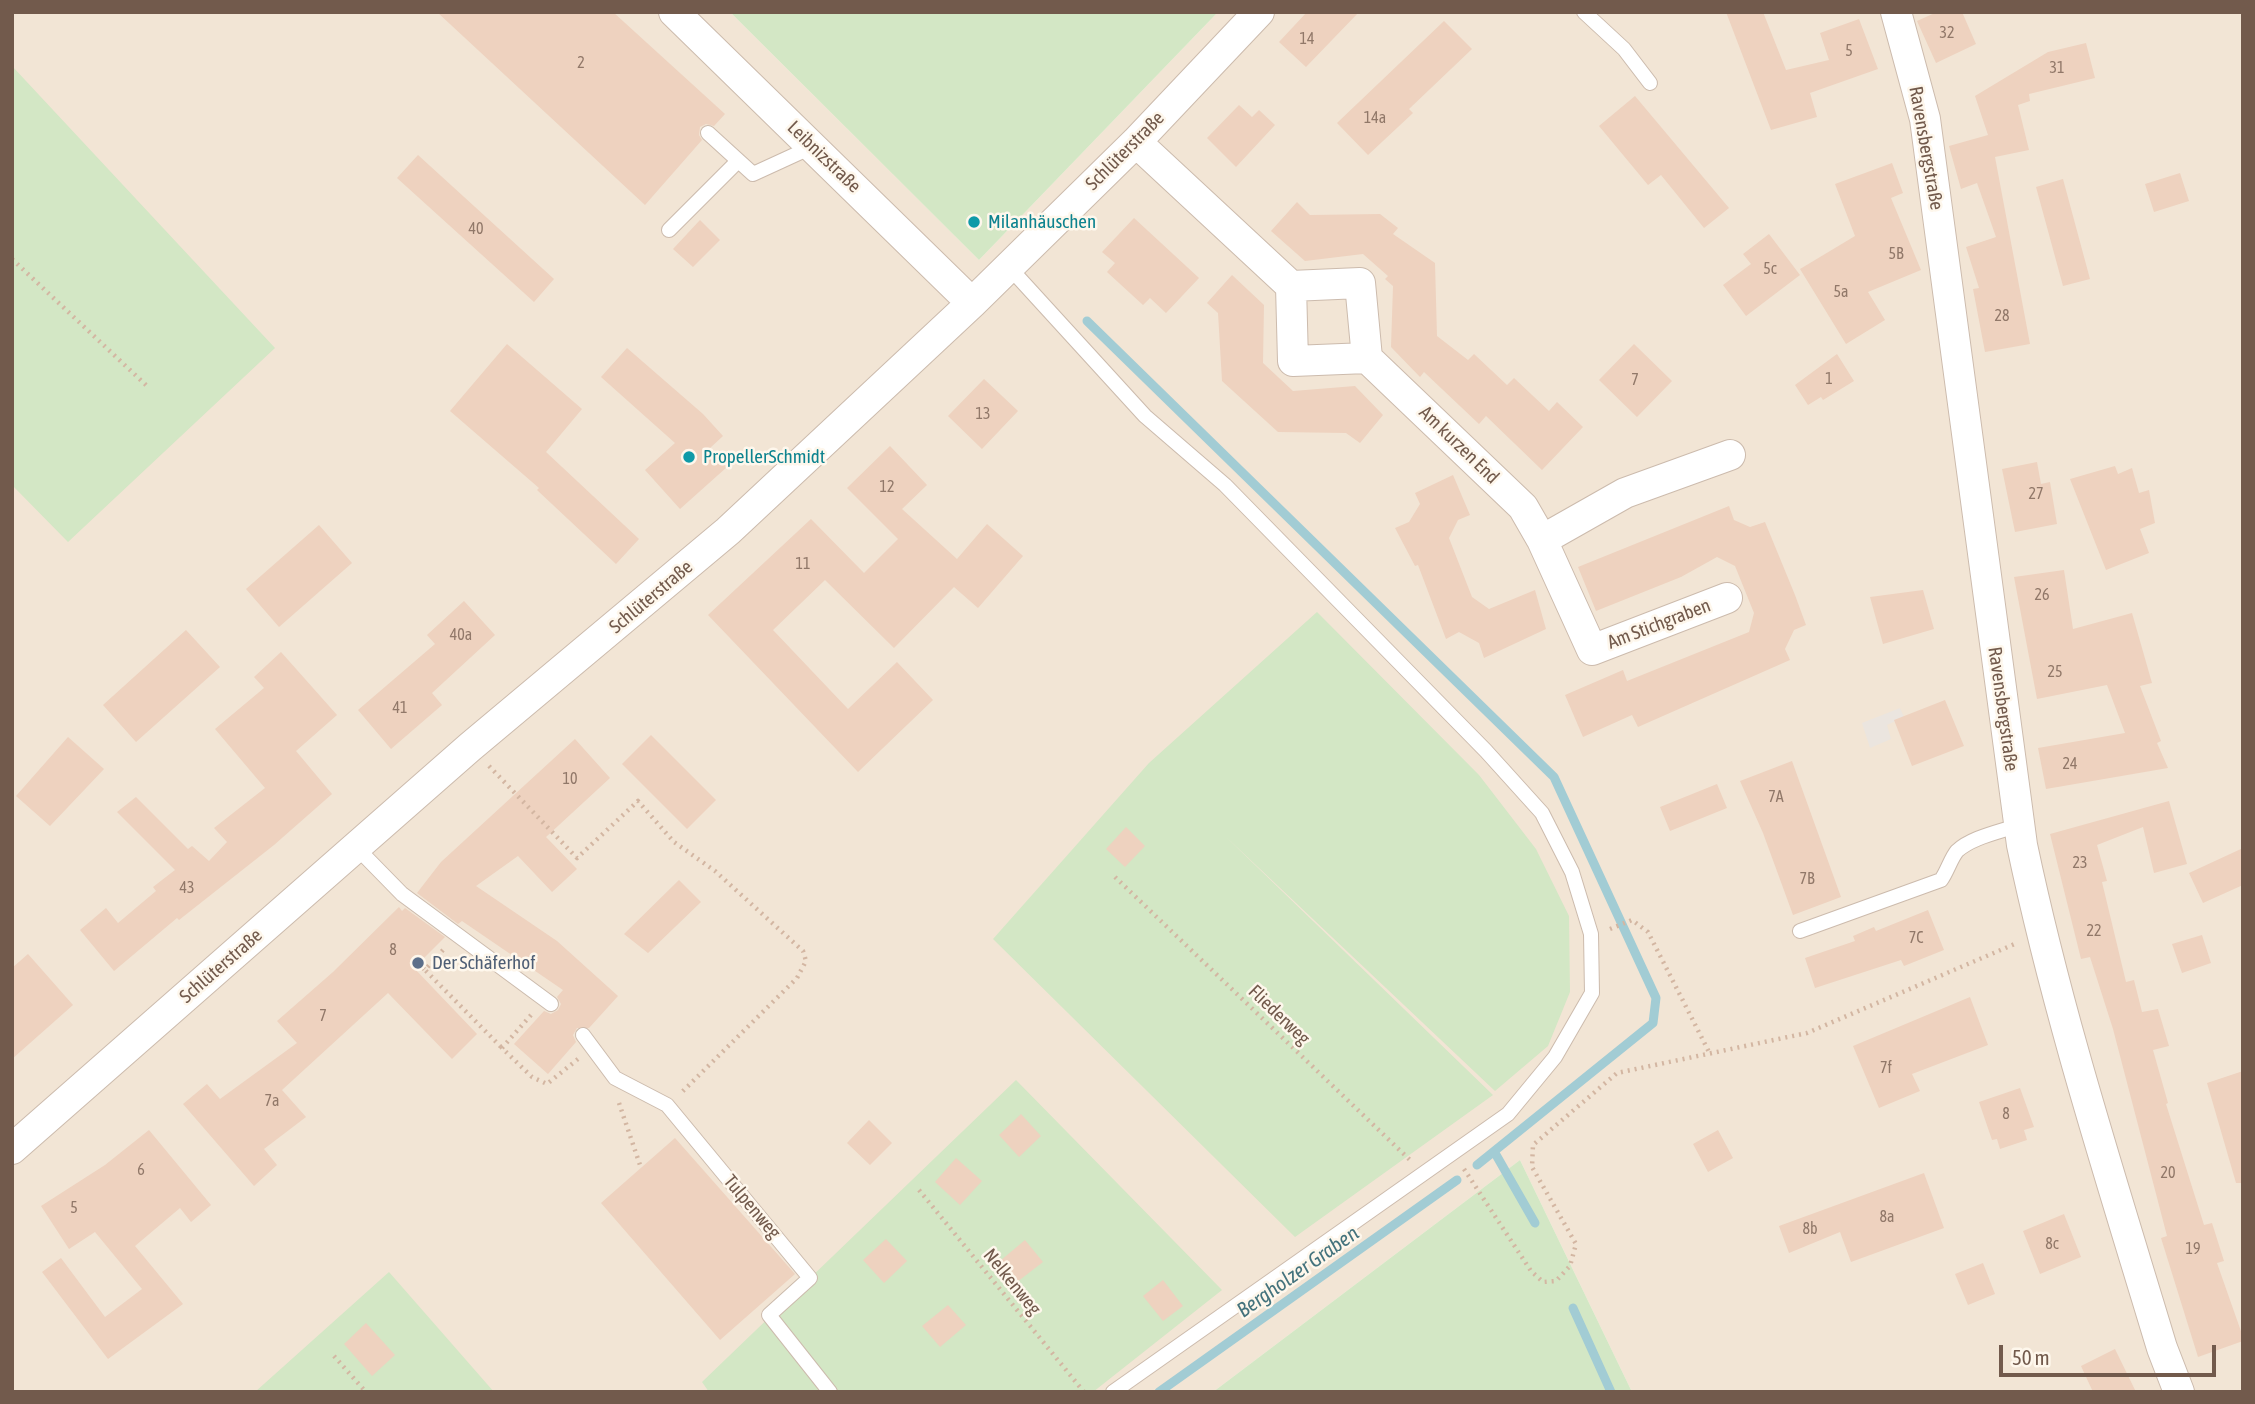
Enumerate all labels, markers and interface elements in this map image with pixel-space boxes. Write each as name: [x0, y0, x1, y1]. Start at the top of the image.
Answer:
house number: 32: [1939, 23, 1955, 43]
house number: 14: [1299, 29, 1315, 49]
house number: 5: [1845, 41, 1853, 61]
house number: 2: [577, 53, 585, 73]
house number: 31: [2049, 58, 2065, 78]
street label: Ravensbergstraße: [1904, 84, 1948, 212]
street label: Schlüterstraße: [1081, 107, 1169, 195]
house number: 14a: [1364, 108, 1386, 128]
street label: Leibnizstraße: [782, 116, 866, 198]
place label: Milanhäuschen: [988, 211, 1096, 233]
marker: Milanhäuschen: [966, 214, 982, 230]
house number: 40: [468, 219, 484, 239]
house number: 5B: [1888, 244, 1904, 264]
house number: 5c: [1763, 259, 1777, 279]
house number: 5a: [1834, 282, 1848, 302]
house number: 28: [1994, 306, 2010, 326]
house number: 1: [1825, 369, 1833, 389]
house number: 7: [1631, 370, 1639, 390]
street label: Am kurzen End: [1414, 401, 1504, 489]
house number: 13: [975, 404, 991, 424]
place label: PropellerSchmidt: [703, 446, 825, 468]
marker: PropellerSchmidt: [681, 449, 697, 465]
house number: 12: [879, 477, 895, 497]
house number: 27: [2028, 484, 2044, 504]
house number: 11: [795, 554, 811, 574]
street label: Schlüterstraße: [605, 556, 697, 638]
house number: 26: [2034, 585, 2050, 605]
street label: Am Stichgraben: [1604, 594, 1714, 654]
house number: 40a: [450, 625, 472, 645]
street label: Ravensbergstraße: [1983, 645, 2023, 773]
house number: 25: [2047, 662, 2063, 682]
house number: 41: [392, 698, 408, 718]
house number: 24: [2062, 754, 2078, 774]
house number: 10: [562, 769, 578, 789]
house number: 7A: [1768, 787, 1784, 807]
house number: 23: [2072, 853, 2088, 873]
house number: 7B: [1799, 869, 1815, 889]
house number: 43: [179, 878, 195, 898]
house number: 22: [2086, 921, 2102, 941]
street label: Schlüterstraße: [175, 924, 267, 1008]
house number: 7C: [1909, 928, 1923, 948]
house number: 8: [389, 940, 397, 960]
place label: Der Schäferhof: [432, 952, 535, 974]
marker: Der Schäferhof: [410, 955, 426, 971]
street label: Fliederweg: [1243, 980, 1315, 1050]
house number: 7: [319, 1006, 327, 1026]
house number: 7f: [1880, 1058, 1892, 1078]
house number: 7a: [265, 1091, 279, 1111]
house number: 8: [2002, 1104, 2010, 1124]
house number: 6: [137, 1160, 145, 1180]
house number: 20: [2160, 1163, 2176, 1183]
street label: Tulpenweg: [719, 1170, 785, 1244]
house number: 5: [70, 1198, 78, 1218]
house number: 8a: [1880, 1207, 1894, 1227]
house number: 8b: [1802, 1219, 1818, 1239]
water label: Bergholzer Graben: [1232, 1221, 1364, 1323]
house number: 8c: [2045, 1234, 2059, 1254]
house number: 19: [2185, 1239, 2201, 1259]
street label: Nelkenweg: [978, 1244, 1046, 1320]
scale bar: [2003, 1330, 2220, 1374]
text: 50 m: [2012, 1345, 2050, 1369]

